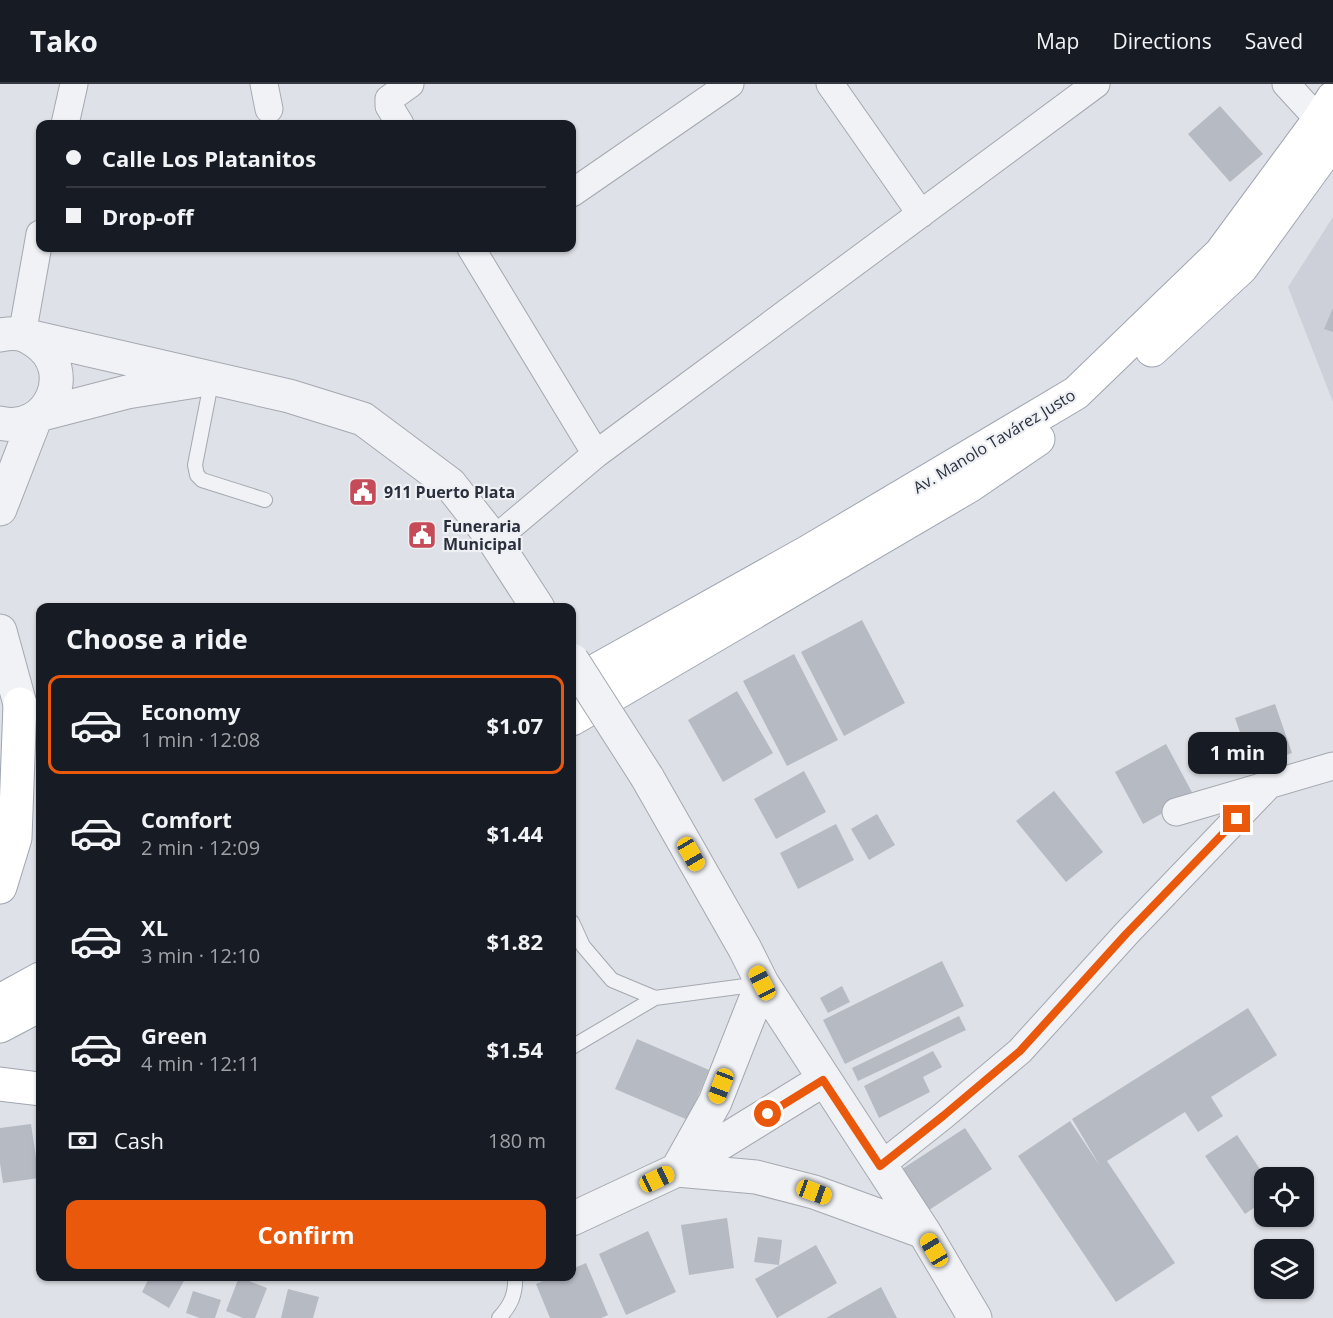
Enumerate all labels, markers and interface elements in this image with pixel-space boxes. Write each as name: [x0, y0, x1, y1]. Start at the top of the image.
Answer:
text: Tako: [30, 22, 98, 60]
text: Map: [1036, 27, 1079, 55]
text: Directions: [1112, 27, 1212, 55]
text: Saved: [1245, 27, 1303, 55]
text: Calle Los Platanitos: [102, 143, 316, 173]
text: Drop-off: [102, 201, 194, 231]
street label: Av. Manolo Tavárez Justo: [909, 384, 1079, 498]
public building icon: 911 Puerto Plata: [347, 476, 379, 508]
place label: 911 Puerto Plata: [384, 481, 515, 503]
place label: Funeraria Municipal: [443, 515, 522, 555]
public building icon: Funeraria Municipal: [406, 519, 438, 551]
text: Choose a ride: [66, 620, 248, 657]
text: Economy: [141, 696, 240, 726]
icon: car: [69, 698, 123, 752]
text: $1.07: [486, 710, 543, 740]
text: 1 min · 12:08: [141, 726, 260, 753]
callout: 1 min: [1188, 732, 1286, 774]
text: 1 min: [1210, 739, 1265, 766]
text: Comfort: [141, 804, 232, 834]
route end: [1223, 805, 1250, 832]
icon: car: [69, 806, 123, 860]
text: $1.44: [486, 818, 543, 848]
text: 2 min · 12:09: [141, 834, 260, 861]
car: [674, 834, 708, 874]
text: XL: [141, 912, 168, 942]
icon: car: [69, 914, 123, 968]
text: $1.82: [486, 926, 543, 956]
text: 3 min · 12:10: [141, 942, 260, 969]
car: [746, 963, 778, 1003]
text: Green: [141, 1020, 207, 1050]
icon: car: [69, 1022, 123, 1076]
text: $1.54: [486, 1034, 543, 1064]
text: 4 min · 12:11: [141, 1050, 260, 1077]
car: [706, 1066, 736, 1106]
route start: [754, 1100, 781, 1127]
icon: cash: [66, 1124, 99, 1157]
text: Cash: [114, 1125, 164, 1155]
text: 180 m: [488, 1127, 546, 1154]
car: [637, 1163, 677, 1195]
map controls: [1254, 1167, 1314, 1299]
button: locate: [1254, 1167, 1314, 1227]
car: [794, 1177, 834, 1207]
button: Confirm: [66, 1200, 546, 1269]
car: [917, 1230, 951, 1270]
button: layers: [1254, 1239, 1314, 1299]

